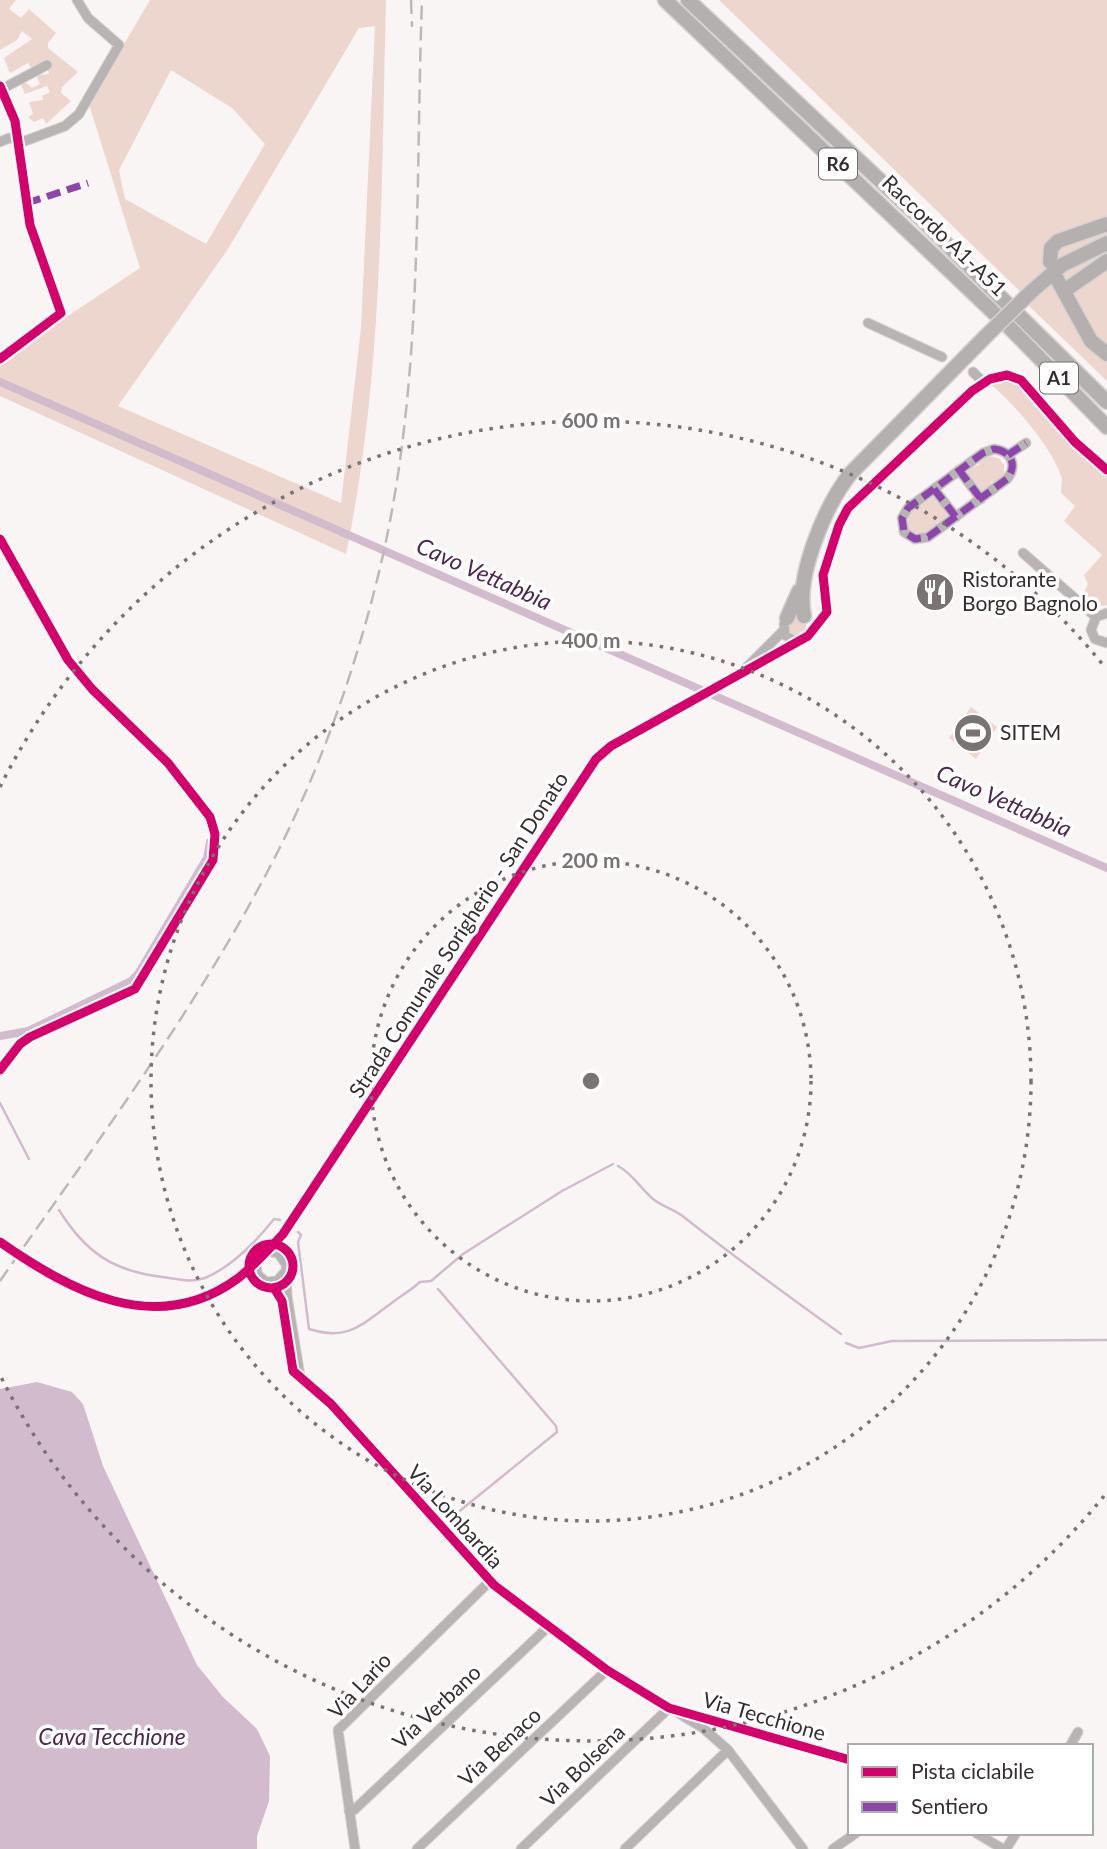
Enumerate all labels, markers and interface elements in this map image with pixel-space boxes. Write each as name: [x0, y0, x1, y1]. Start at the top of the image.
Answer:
road number: R6: [819, 148, 857, 180]
street label: Raccordo A1-A51: [878, 169, 1012, 301]
road number: A1: [1040, 362, 1078, 394]
text: 600 m: [561, 407, 621, 432]
water label: Cavo Vettabbia: [412, 531, 556, 615]
place label: Ristorante Borgo Bagnolo: [962, 566, 1098, 615]
restaurant icon: Ristorante Borgo Bagnolo: [914, 571, 956, 613]
text: 400 m: [561, 627, 621, 652]
sports icon: SITEM: [952, 712, 994, 754]
place label: SITEM: [1000, 719, 1061, 744]
water label: Cavo Vettabbia: [932, 758, 1076, 842]
street label: Strada Comunale Sorigherio - San Donato: [343, 767, 573, 1102]
text: 200 m: [561, 847, 621, 872]
centre of rings: [579, 1069, 603, 1093]
street label: Via Lombardia: [403, 1459, 509, 1573]
street label: Via Lario: [322, 1647, 396, 1723]
street label: Via Verbano: [387, 1659, 485, 1753]
street label: Via Tecchione: [700, 1686, 829, 1745]
street label: Via Benaco: [453, 1701, 545, 1790]
street label: Via Bolsena: [535, 1719, 629, 1811]
water label: Cava Tecchione: [38, 1722, 186, 1750]
legend: [848, 1744, 1093, 1835]
text: Pista ciclabile: [911, 1758, 1034, 1783]
text: Sentiero: [911, 1793, 988, 1818]

